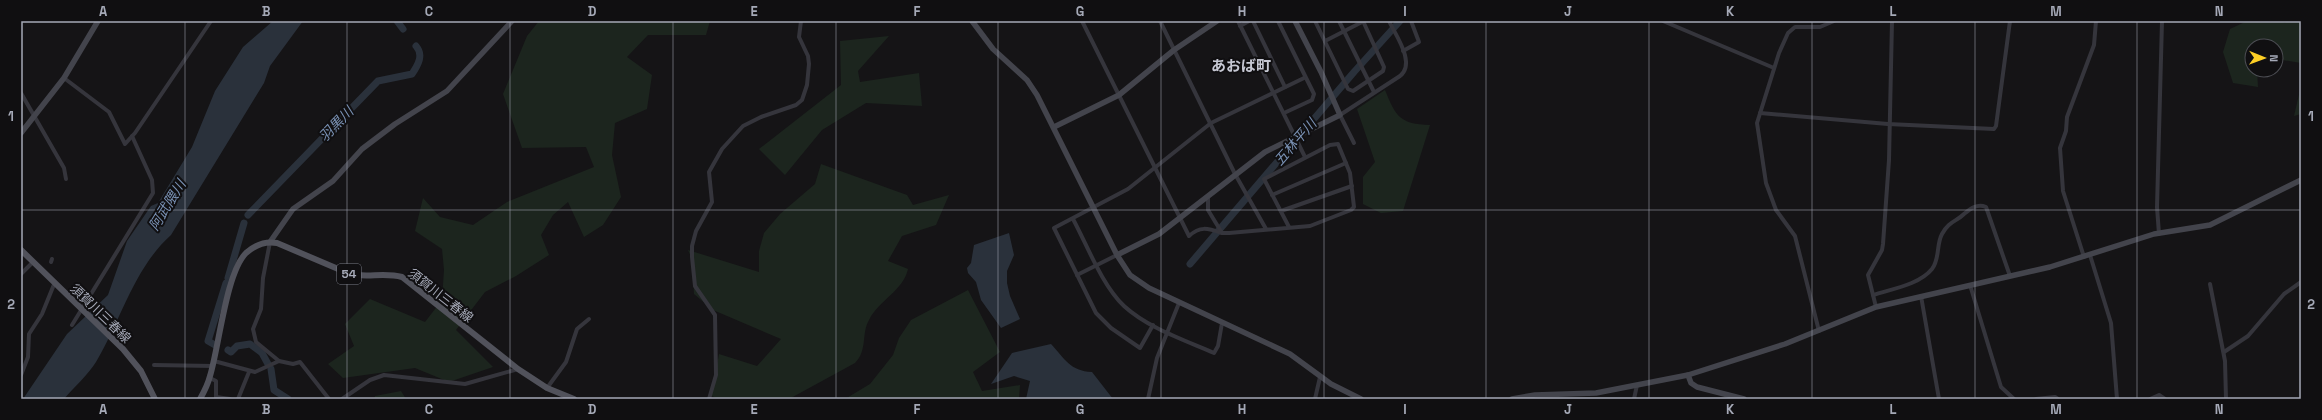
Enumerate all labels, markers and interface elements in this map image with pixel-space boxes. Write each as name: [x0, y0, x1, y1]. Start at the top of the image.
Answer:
text: A: [99, 3, 108, 20]
text: B: [262, 3, 271, 20]
text: C: [425, 3, 433, 20]
text: D: [588, 3, 597, 20]
text: E: [750, 3, 758, 20]
text: F: [914, 3, 921, 20]
text: G: [1076, 3, 1084, 20]
text: H: [1238, 3, 1246, 20]
text: I: [1403, 3, 1407, 20]
text: J: [1564, 3, 1572, 20]
text: K: [1726, 3, 1735, 20]
text: L: [1889, 3, 1897, 20]
text: M: [2050, 3, 2062, 20]
text: N: [2215, 3, 2223, 20]
north arrow: [2244, 38, 2284, 78]
text: N: [2267, 54, 2281, 62]
district label: あおば町: [1211, 56, 1271, 75]
water label: 羽黒川: [315, 101, 358, 145]
text: 1: [8, 108, 14, 125]
text: 1: [2308, 108, 2314, 125]
water label: 五林平川: [1270, 113, 1321, 169]
water label: 阿武隈川: [145, 175, 191, 234]
road number: 54: [337, 264, 361, 284]
street label: 須賀川三春線: [405, 265, 477, 326]
street label: 須賀川三春線: [67, 280, 135, 347]
text: 2: [7, 296, 15, 313]
text: 2: [2307, 296, 2315, 313]
text: A: [99, 401, 108, 418]
text: B: [262, 401, 271, 418]
text: C: [425, 401, 433, 418]
text: D: [588, 401, 597, 418]
text: E: [750, 401, 758, 418]
text: F: [914, 401, 921, 418]
text: G: [1076, 401, 1084, 418]
text: H: [1238, 401, 1246, 418]
text: I: [1403, 401, 1407, 418]
text: J: [1564, 401, 1572, 418]
text: K: [1726, 401, 1735, 418]
text: L: [1889, 401, 1897, 418]
text: M: [2050, 401, 2062, 418]
text: N: [2215, 401, 2223, 418]

